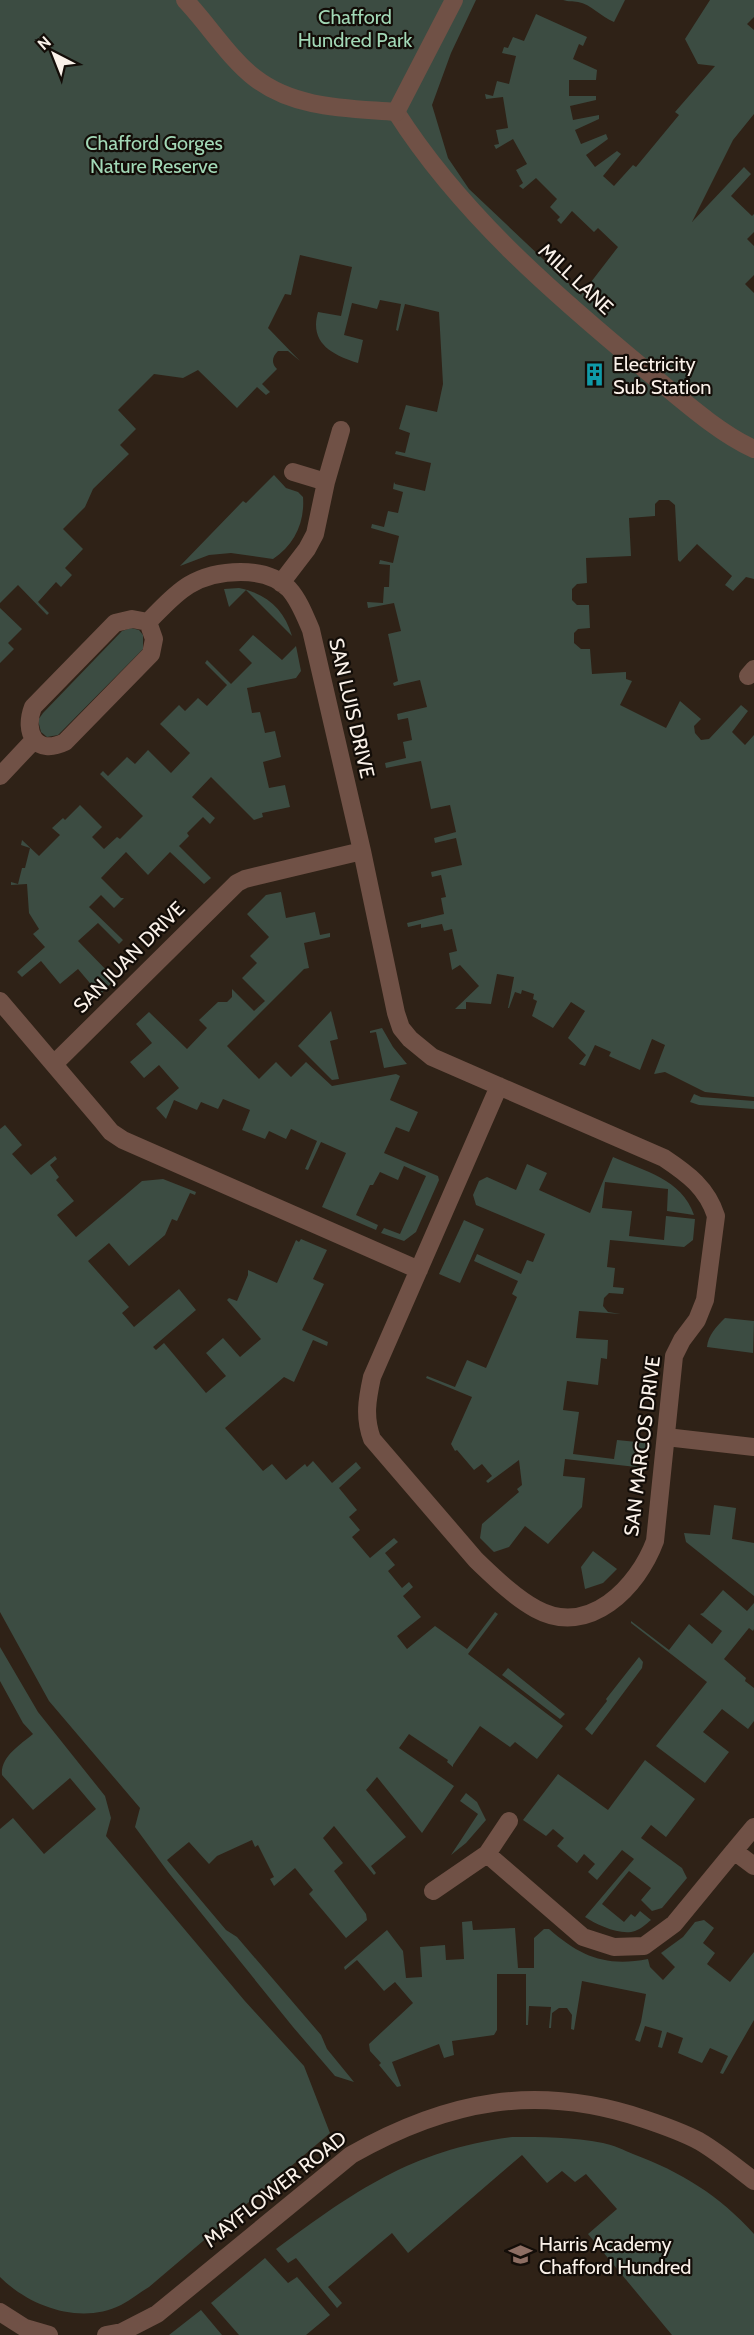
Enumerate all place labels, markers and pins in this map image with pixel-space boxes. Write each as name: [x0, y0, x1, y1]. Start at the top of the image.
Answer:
place label: Electricity Sub Station: [613, 352, 711, 399]
building icon: Electricity Sub Station: [582, 362, 608, 388]
place label: Harris Academy Chafford Hundred: [539, 2232, 691, 2279]
school or university icon: Harris Academy Chafford Hundred: [508, 2242, 534, 2268]

